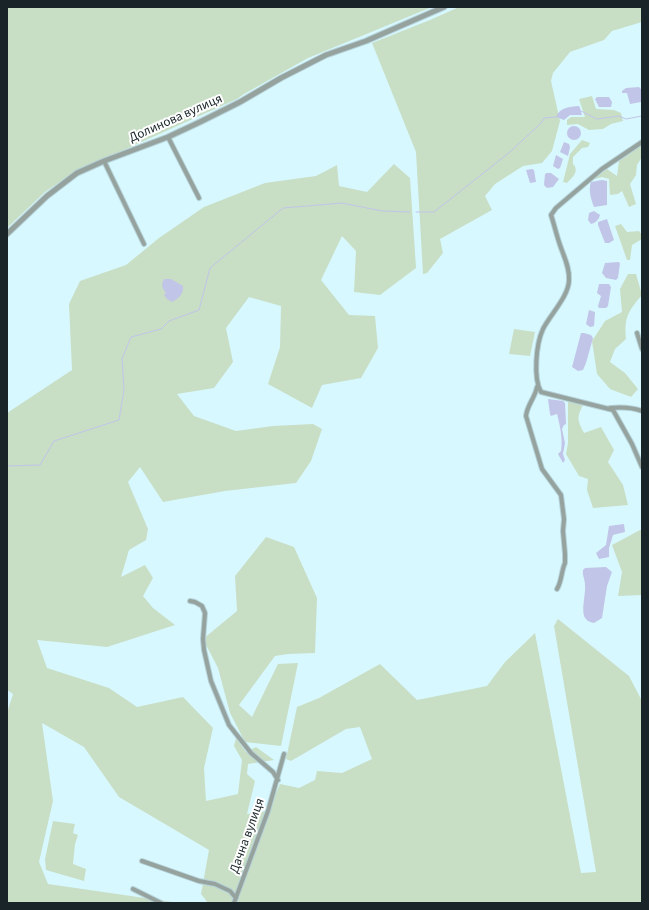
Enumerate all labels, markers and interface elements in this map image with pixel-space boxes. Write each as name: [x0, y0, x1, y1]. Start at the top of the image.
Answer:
street label: Долинова вулиця: [127, 91, 225, 147]
street label: Дачна вулиця: [227, 796, 269, 876]

